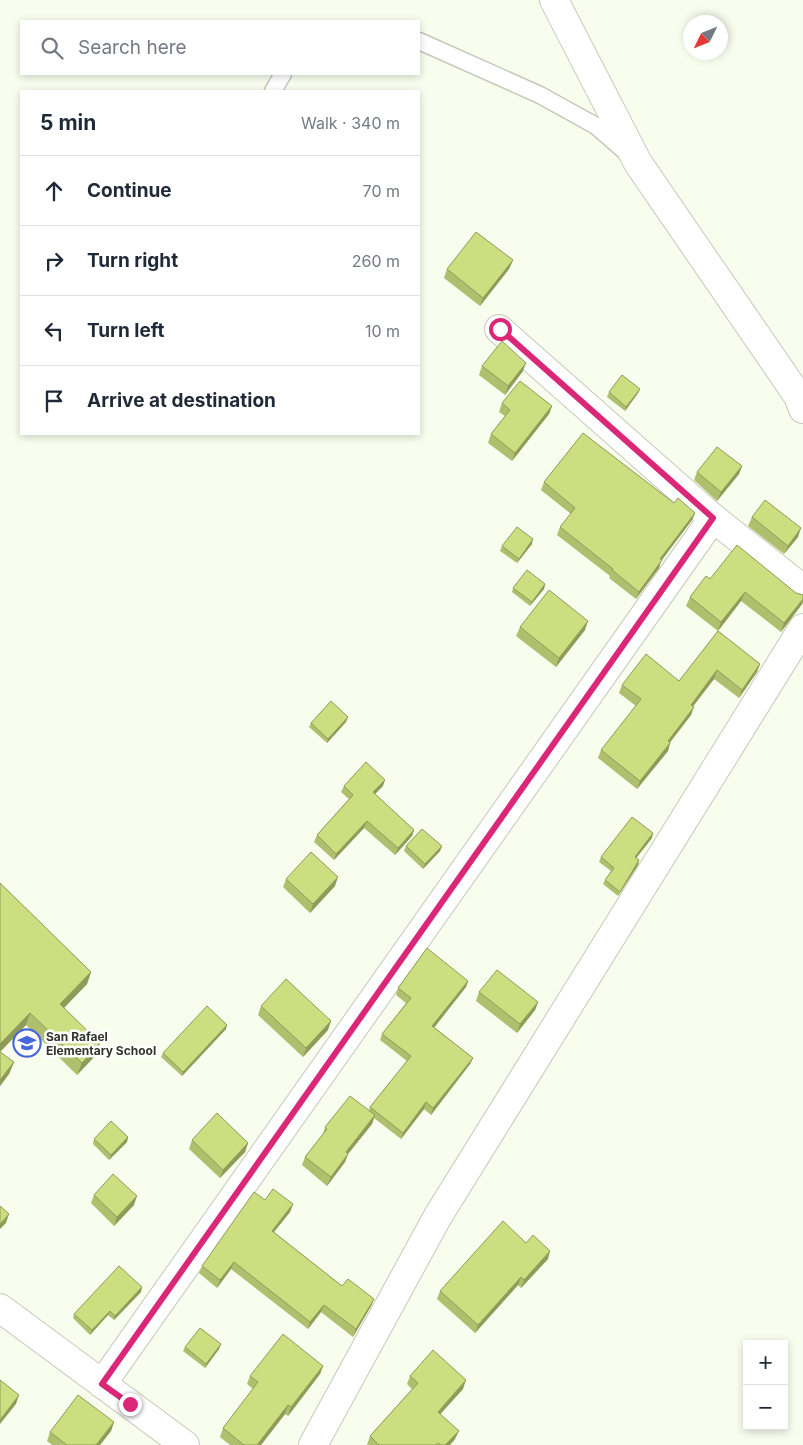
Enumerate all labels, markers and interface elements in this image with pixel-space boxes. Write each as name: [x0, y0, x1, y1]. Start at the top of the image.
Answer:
north arrow: [683, 15, 728, 60]
search box: [20, 20, 420, 75]
icon: search: [38, 34, 66, 62]
text: Search here: [78, 36, 187, 59]
text: 5 min: [40, 110, 96, 135]
text: Walk · 340 m: [301, 113, 400, 133]
icon: ahead: [40, 177, 68, 205]
text: Continue: [87, 179, 172, 202]
text: 70 m: [363, 181, 400, 201]
icon: right: [40, 247, 68, 275]
text: Turn right: [87, 249, 178, 272]
text: 260 m: [352, 251, 400, 271]
icon: left: [40, 317, 68, 345]
route start: [489, 318, 512, 341]
text: Turn left: [87, 319, 165, 342]
text: 10 m: [365, 321, 400, 341]
icon: arrive: [40, 387, 68, 415]
text: Arrive at destination: [87, 389, 276, 412]
school or university icon: San Rafael Elementary School: [12, 1028, 42, 1058]
place label: San Rafael Elementary School: [46, 1029, 156, 1058]
map controls: [743, 1340, 788, 1430]
button: +: [743, 1340, 788, 1385]
button: −: [743, 1385, 788, 1430]
route end: [119, 1393, 142, 1416]

